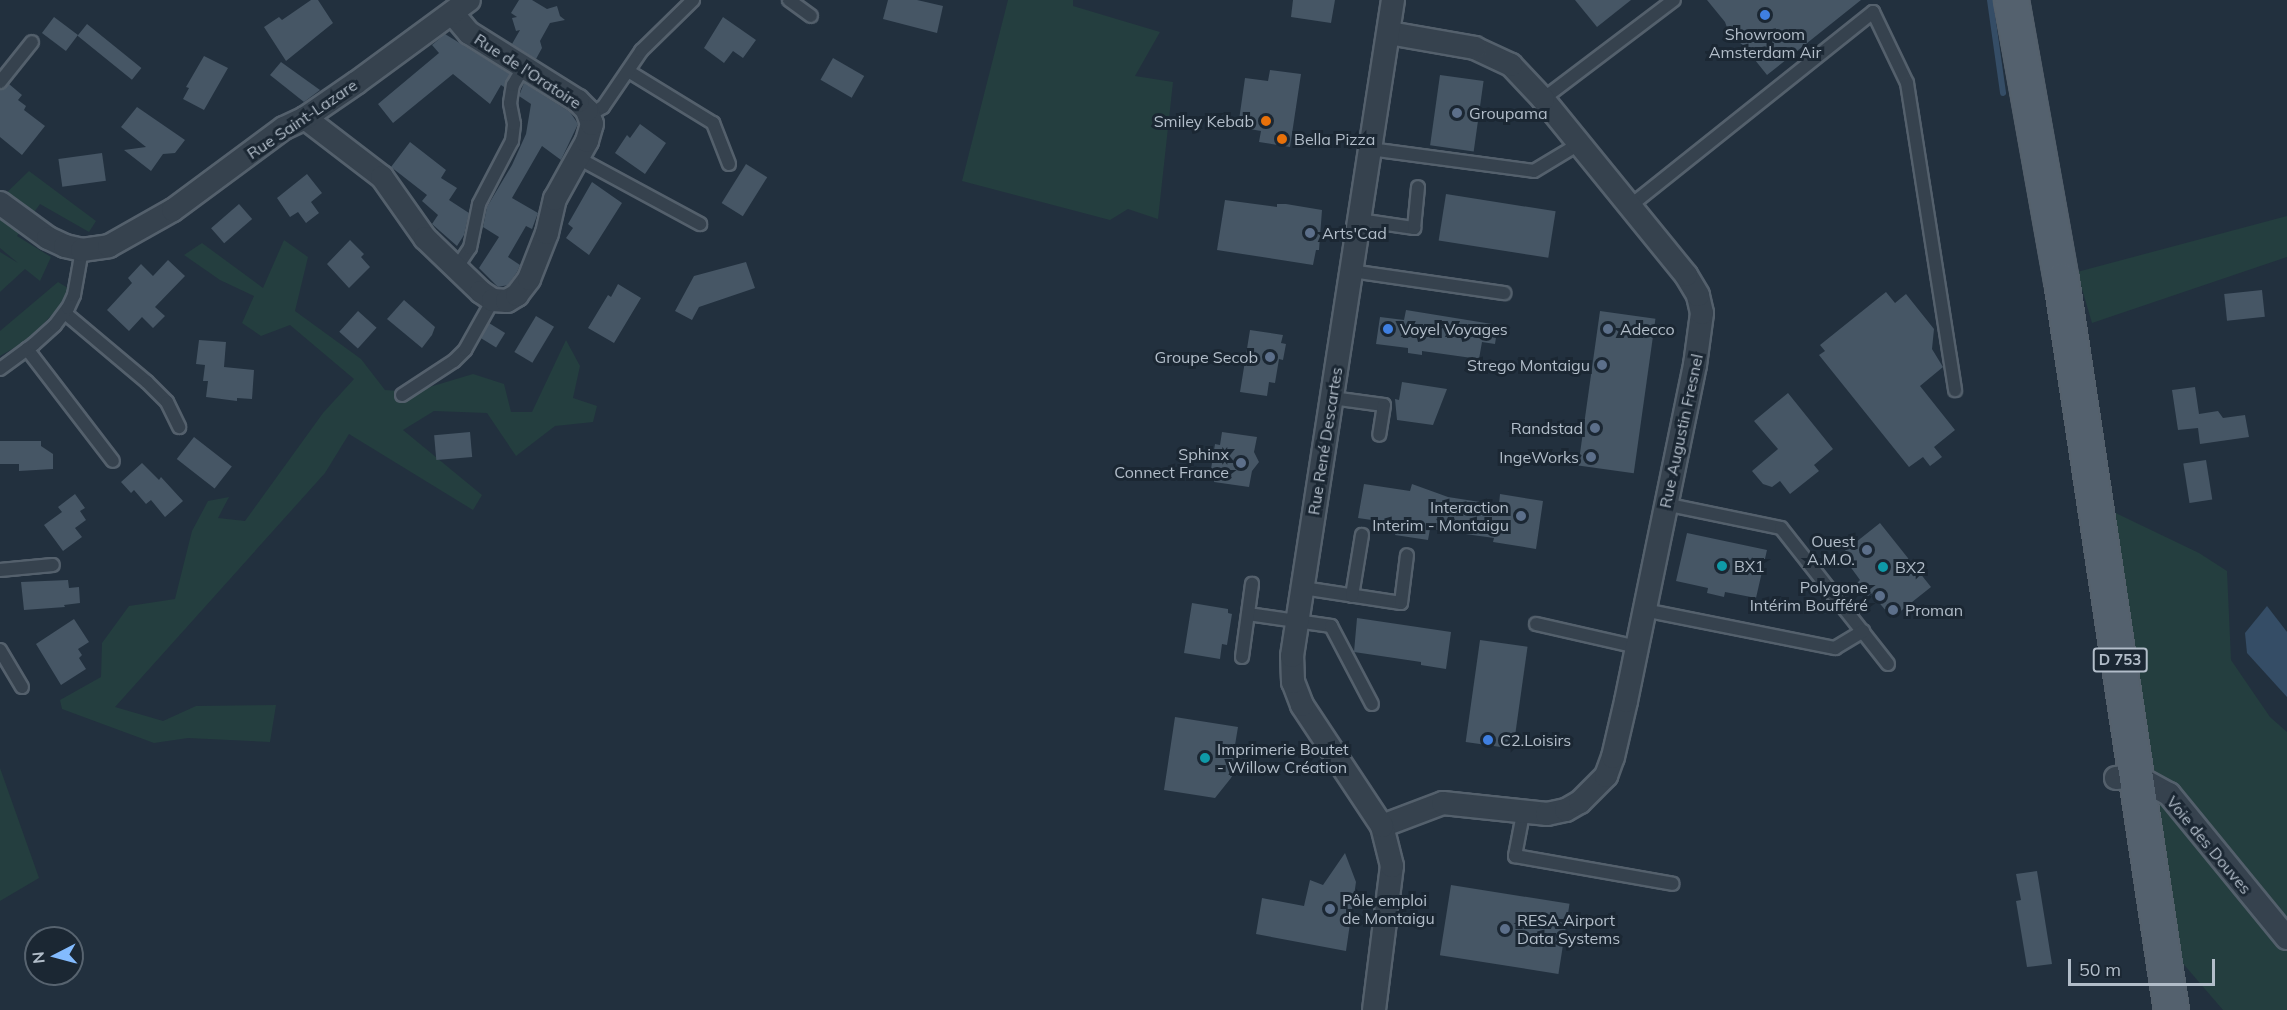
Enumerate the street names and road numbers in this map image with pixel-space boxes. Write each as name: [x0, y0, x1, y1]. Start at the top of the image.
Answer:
street label: Rue de l'Oratoire: [471, 29, 585, 113]
street label: Rue Saint-Lazare: [243, 75, 361, 163]
street label: Rue Augustin Fresnel: [1655, 352, 1707, 510]
street label: Rue René Descartes: [1304, 366, 1346, 516]
road number: D 753: [2092, 648, 2148, 672]
street label: Voie des Douves: [2162, 792, 2256, 898]

